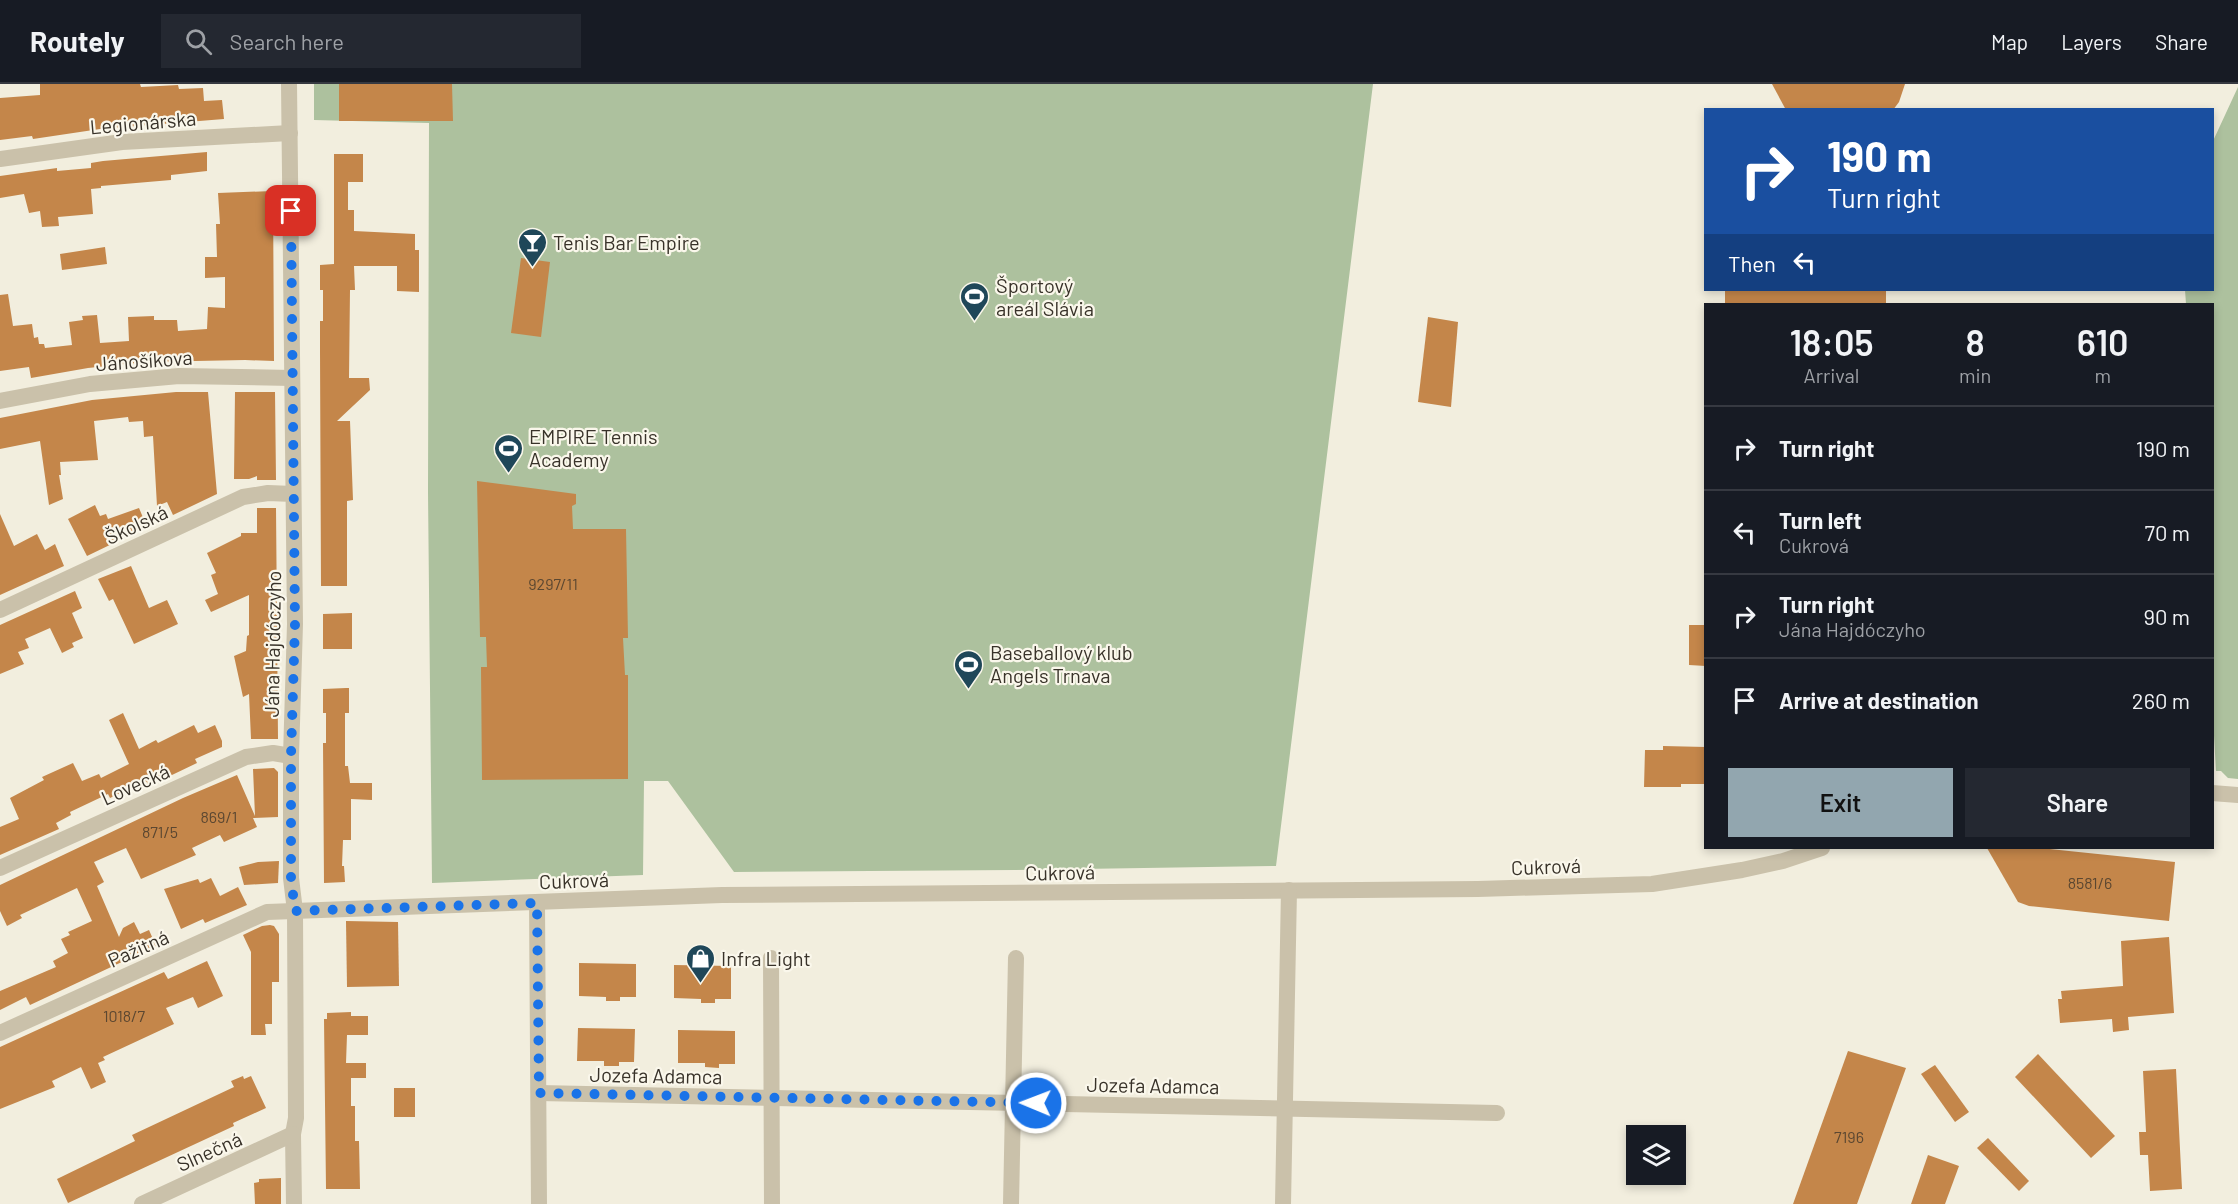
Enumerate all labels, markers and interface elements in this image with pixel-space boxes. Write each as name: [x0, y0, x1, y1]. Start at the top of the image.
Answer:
search box: [161, 14, 581, 68]
text: Routely: [30, 24, 125, 58]
icon: search: [182, 25, 215, 58]
text: Search here: [230, 28, 344, 54]
text: Map: [1991, 29, 2028, 54]
text: Layers: [2061, 29, 2122, 54]
text: Share: [2155, 29, 2208, 54]
street label: Legionárska: [89, 105, 197, 139]
text: 190 m: [1827, 130, 1932, 180]
icon: right: [1728, 132, 1806, 210]
text: Turn right: [1827, 181, 1941, 213]
pin: [265, 185, 316, 236]
icon: arrive: [274, 194, 307, 227]
bar icon: Tenis Bar Empire: [516, 226, 548, 268]
place label: Tenis Bar Empire: [553, 230, 700, 254]
icon: left: [1788, 246, 1821, 279]
text: Then: [1728, 250, 1776, 276]
place label: Športový areál Slávia: [996, 273, 1094, 320]
sports icon: Športový areál Slávia: [959, 280, 991, 322]
text: 18:05: [1789, 320, 1874, 363]
text: 8: [1966, 320, 1985, 363]
text: 610: [2077, 320, 2129, 363]
street label: Jánošíkova: [95, 345, 193, 375]
text: Arrival: [1804, 363, 1859, 387]
text: min: [1959, 363, 1991, 387]
text: m: [2094, 363, 2111, 387]
place label: EMPIRE Tennis Academy: [529, 424, 658, 471]
sports icon: EMPIRE Tennis Academy: [492, 432, 524, 474]
icon: right: [1728, 432, 1761, 465]
text: Turn right: [1779, 435, 1874, 461]
text: 190 m: [2136, 435, 2190, 461]
street label: Školská: [101, 499, 171, 549]
text: Turn left: [1779, 507, 1862, 533]
icon: left: [1728, 516, 1761, 549]
text: 70 m: [2145, 519, 2190, 545]
text: Cukrová: [1779, 533, 1849, 557]
street label: Jána Hajdóczyho: [259, 570, 285, 718]
house number: 9297/11: [528, 574, 578, 593]
text: Turn right: [1779, 591, 1874, 617]
icon: right: [1728, 600, 1761, 633]
text: 90 m: [2144, 603, 2190, 629]
text: Jána Hajdóczyho: [1779, 617, 1926, 641]
place label: Baseballový klub Angels Trnava: [990, 640, 1133, 687]
sports icon: Baseballový klub Angels Trnava: [953, 648, 985, 690]
icon: arrive: [1728, 684, 1761, 717]
text: Arrive at destination: [1779, 687, 1978, 713]
text: 260 m: [2132, 687, 2190, 713]
street label: Lovecká: [97, 758, 173, 810]
button: Exit: [1728, 768, 1953, 837]
button: Share: [1965, 768, 2190, 837]
house number: 869/1: [201, 807, 237, 826]
house number: 871/5: [142, 822, 178, 841]
street label: Cukrová: [1511, 853, 1581, 879]
street label: Cukrová: [1025, 859, 1095, 885]
street label: Cukrová: [539, 867, 609, 893]
house number: 8581/6: [2068, 873, 2112, 892]
street label: Pažitná: [104, 924, 172, 972]
shop icon: Infra Light: [684, 942, 716, 984]
place label: Infra Light: [721, 946, 811, 970]
house number: 1018/7: [103, 1006, 145, 1025]
street label: Jozefa Adamca: [589, 1062, 723, 1088]
position arrow: [1004, 1071, 1068, 1135]
street label: Jozefa Adamca: [1086, 1072, 1220, 1098]
map controls: [1626, 1125, 1686, 1185]
button: layers: [1626, 1125, 1686, 1185]
street label: Slnečná: [173, 1126, 245, 1176]
house number: 7196: [1834, 1127, 1864, 1146]

